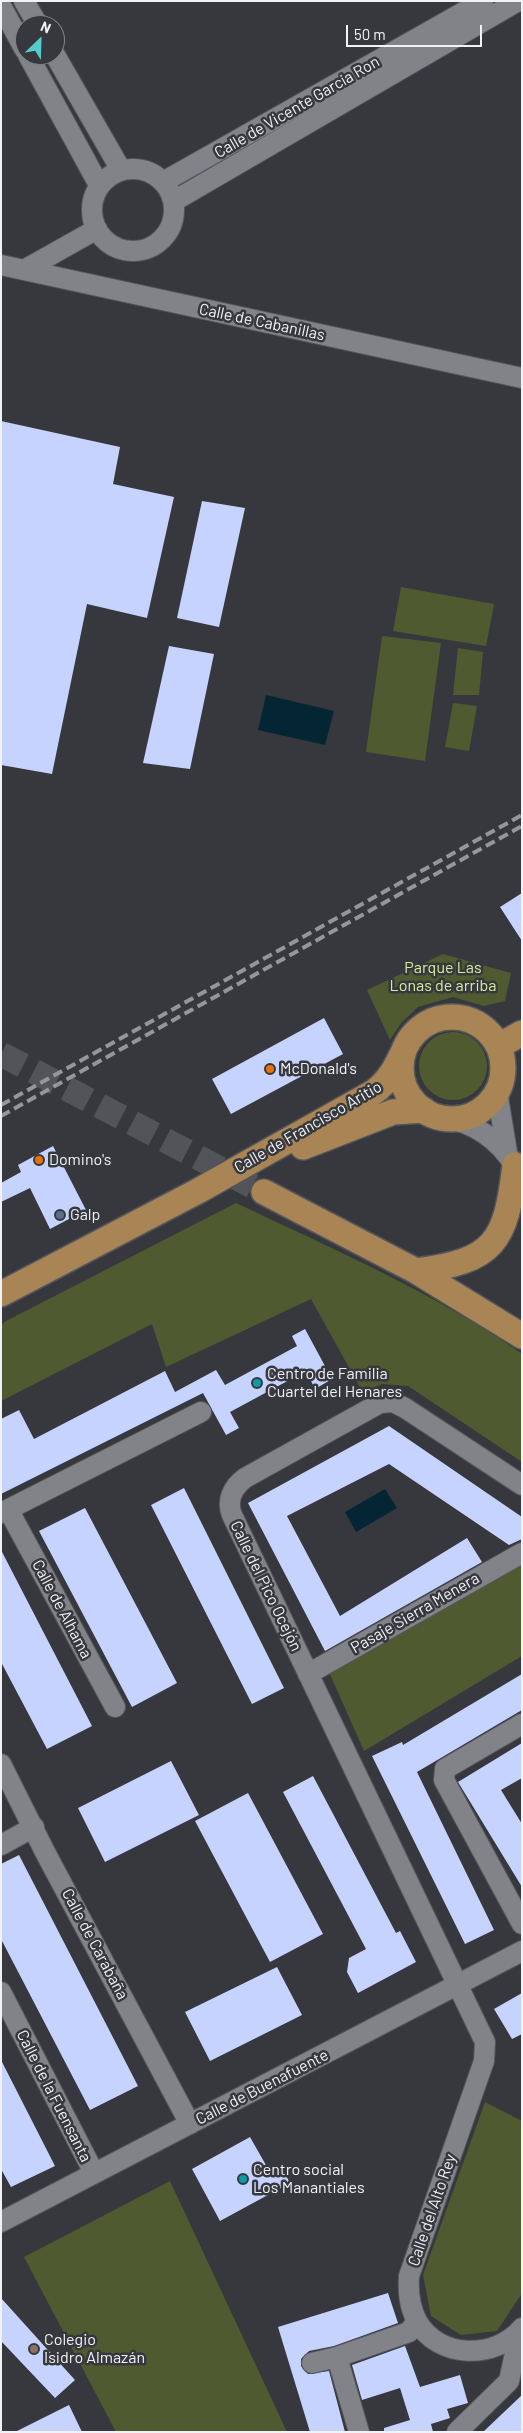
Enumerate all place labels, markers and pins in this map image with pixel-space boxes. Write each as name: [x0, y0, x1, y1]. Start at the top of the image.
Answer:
place label: McDonald's: [280, 1059, 357, 1079]
marker: McDonald's: [264, 1063, 276, 1075]
place label: Domino's: [49, 1150, 111, 1170]
marker: Domino's: [33, 1154, 45, 1166]
place label: Galp: [70, 1205, 100, 1225]
marker: Galp: [54, 1209, 66, 1221]
place label: Centro de Familia Cuartel del Henares: [267, 1364, 402, 1402]
marker: Centro de Familia Cuartel del Henares: [251, 1377, 263, 1389]
place label: Centro social Los Manantiales: [253, 2160, 365, 2198]
marker: Centro social Los Manantiales: [237, 2173, 249, 2185]
place label: Colegio Isidro Almazán: [44, 2330, 145, 2368]
marker: Colegio Isidro Almazán: [28, 2343, 40, 2355]

